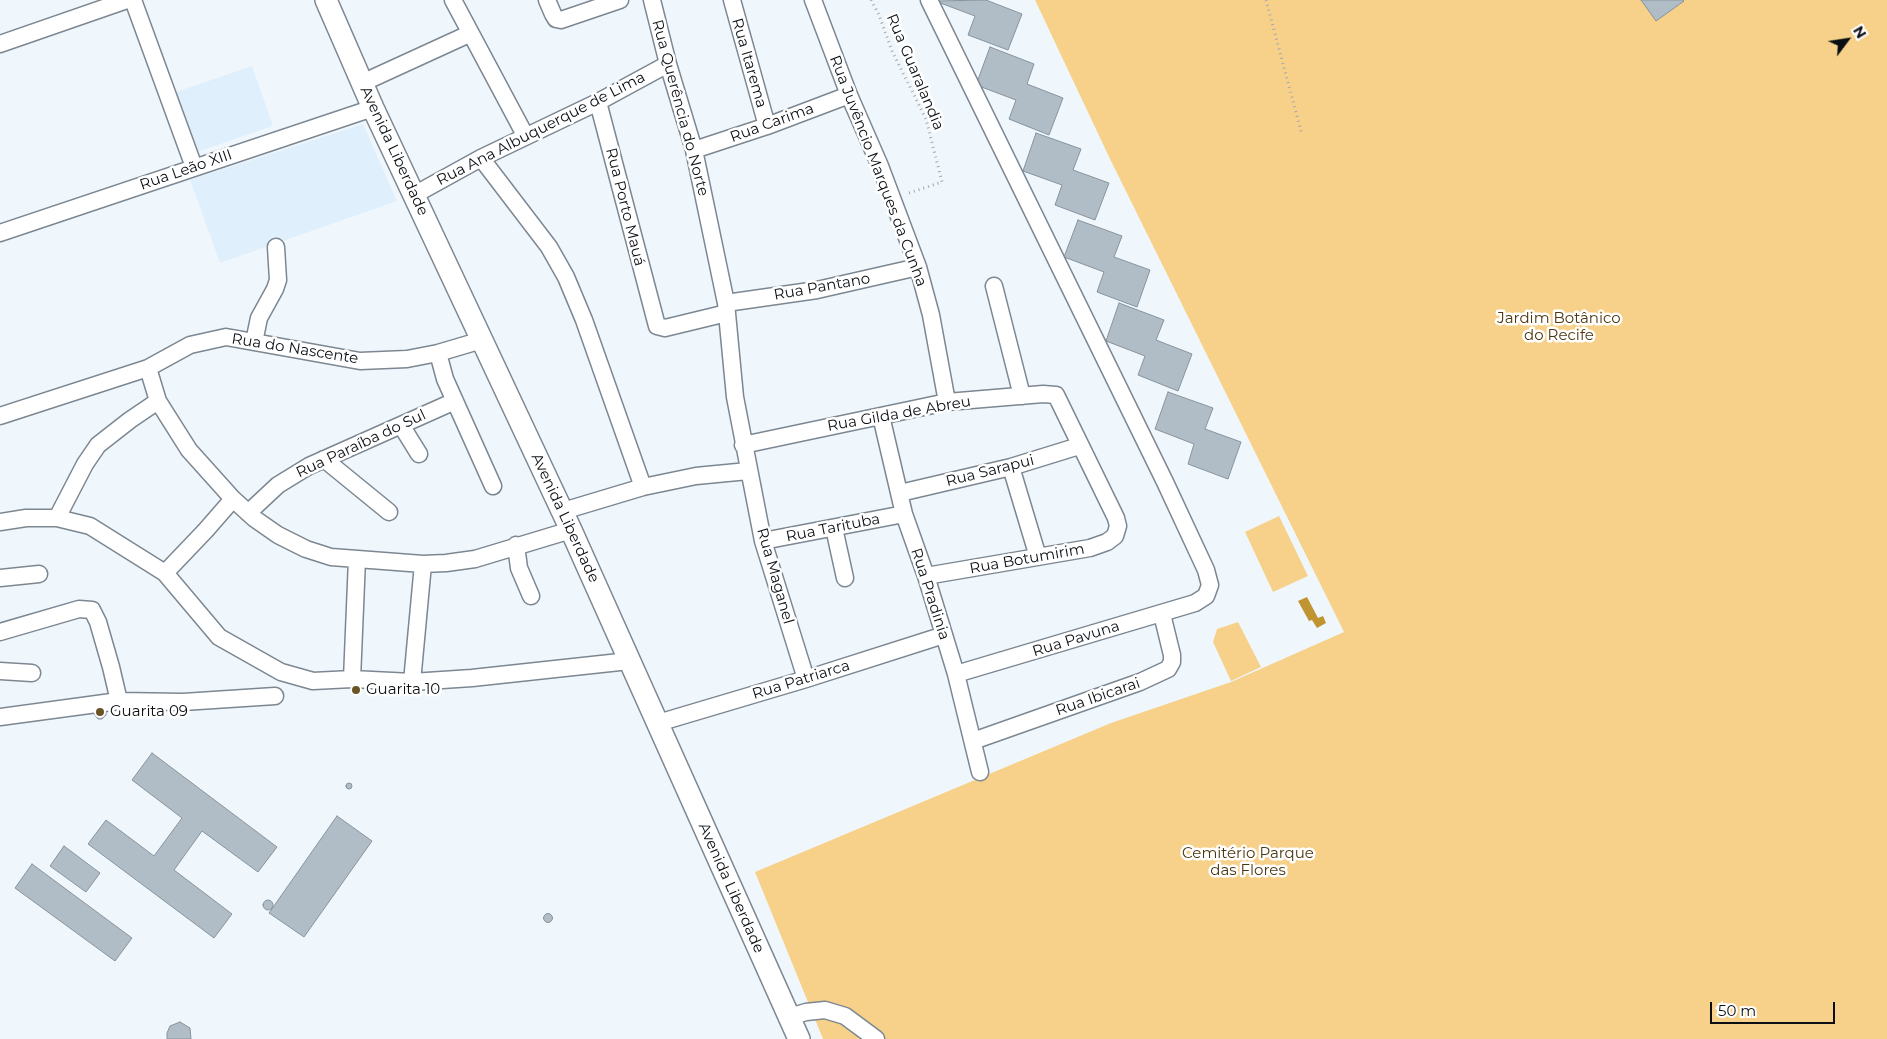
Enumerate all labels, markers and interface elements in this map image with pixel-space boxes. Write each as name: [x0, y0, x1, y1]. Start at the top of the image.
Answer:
street label: Rua Guaralandia: [882, 11, 948, 133]
north arrow: [1822, 15, 1872, 65]
street label: Rua Itarema: [728, 16, 770, 110]
street label: Rua Querência do Norte: [648, 18, 712, 198]
text: N: [1849, 23, 1870, 42]
street label: Rua Juvêncio Marques da Cunha: [825, 53, 931, 289]
street label: Rua Ana Albuquerque de Lima: [434, 68, 648, 190]
street label: Avenida Liberdade: [356, 83, 432, 219]
street label: Rua Carima: [728, 100, 816, 146]
street label: Rua Leão XIII: [137, 146, 235, 194]
street label: Rua Porto Mauá: [602, 146, 648, 268]
street label: Rua Pantano: [772, 270, 872, 304]
park label: Jardim Botânico do Recife: [1497, 310, 1621, 345]
street label: Rua do Nascente: [230, 330, 360, 368]
street label: Rua Gilda de Abreu: [826, 393, 972, 435]
street label: Rua Paraíba do Sul: [293, 406, 429, 482]
street label: Avenida Liberdade: [527, 450, 603, 586]
street label: Rua Sarapui: [944, 451, 1036, 491]
street label: Rua Tarituba: [784, 510, 882, 546]
street label: Rua Maganel: [753, 526, 797, 626]
street label: Rua Botumirim: [968, 540, 1086, 578]
street label: Rua Pradinia: [907, 546, 953, 642]
street label: Rua Pavuna: [1030, 617, 1122, 661]
street label: Rua Patriarca: [750, 657, 852, 703]
street label: Rua Ibicarai: [1053, 674, 1143, 720]
place label: Guarita 10: [366, 681, 440, 699]
marker: Guarita 10: [350, 684, 362, 696]
place label: Guarita 09: [110, 703, 188, 721]
marker: Guarita 09: [94, 706, 106, 718]
street label: Avenida Liberdade: [694, 820, 768, 956]
park label: Cemitério Parque das Flores: [1182, 845, 1314, 880]
scale bar: [1712, 992, 1837, 1024]
text: 50 m: [1718, 1001, 1756, 1020]

